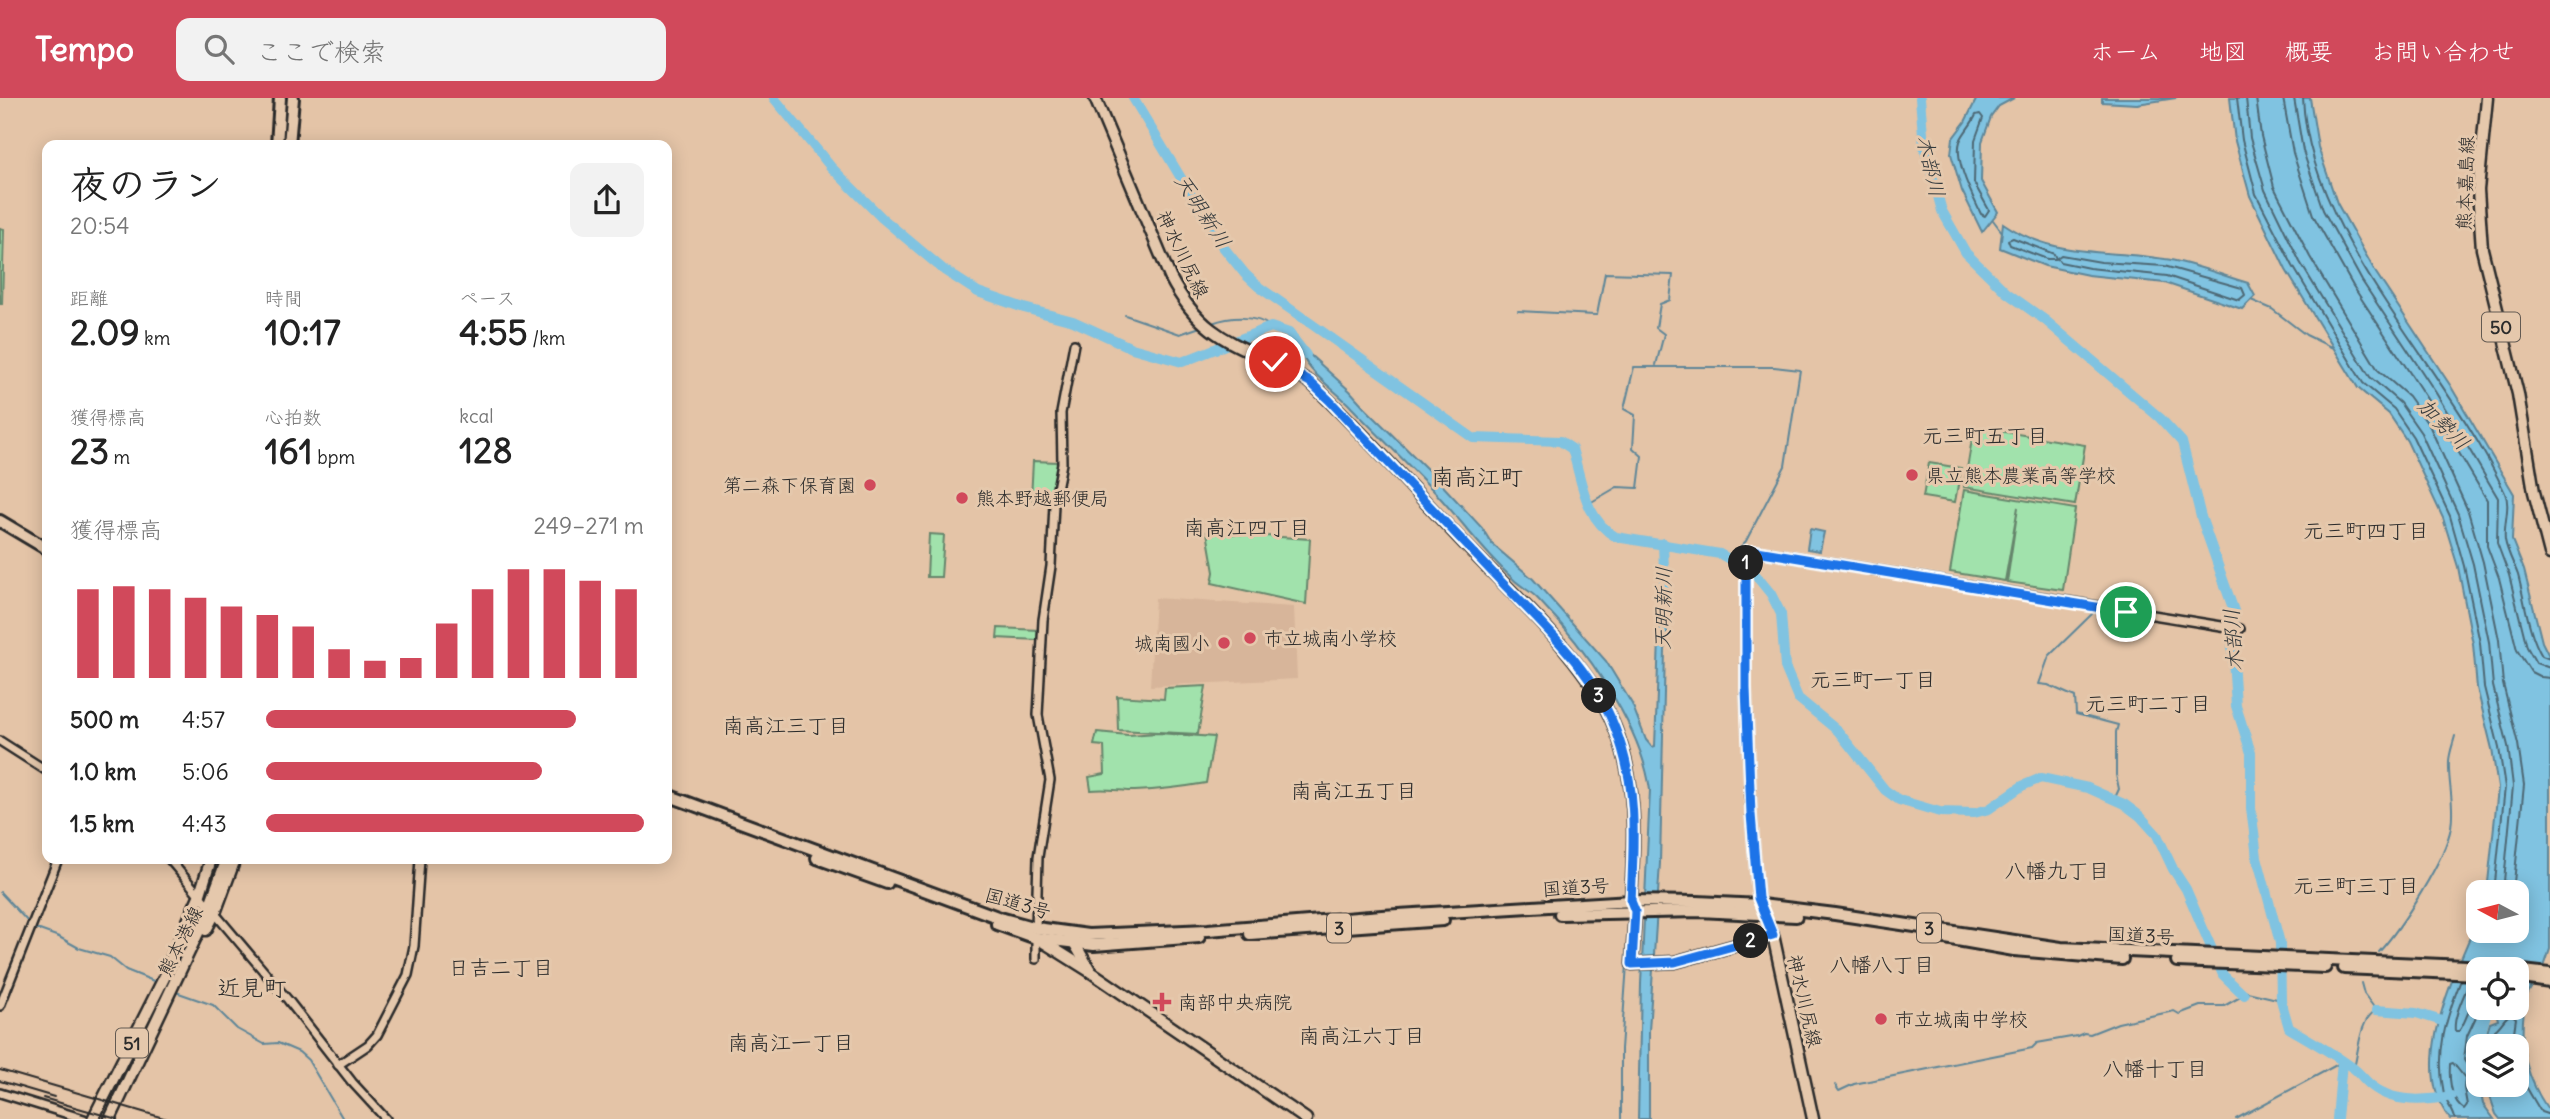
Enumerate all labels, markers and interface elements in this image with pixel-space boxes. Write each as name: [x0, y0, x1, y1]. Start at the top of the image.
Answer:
search box: [176, 18, 666, 81]
text: Tempo: [35, 28, 134, 70]
icon: search: [200, 30, 238, 68]
text: ここで検索: [256, 35, 386, 68]
text: ホーム: [2090, 36, 2161, 66]
text: 地図: [2199, 36, 2247, 66]
text: 概要: [2285, 36, 2333, 66]
text: お問い合わせ: [2371, 36, 2515, 66]
water label: 木部川: [1911, 132, 1951, 200]
street label: 熊本嘉島線: [2451, 135, 2479, 231]
text: 夜のラン: [70, 161, 222, 208]
button: share: [570, 163, 644, 237]
water label: 天明新川: [1169, 168, 1237, 254]
street label: 神水川尻線: [1151, 206, 1215, 302]
text: 20:54: [70, 211, 129, 240]
text: 距離: [70, 286, 108, 310]
text: 時間: [265, 286, 303, 310]
text: ペース: [459, 286, 515, 310]
text: 2.09: [70, 310, 140, 354]
text: 10:17: [265, 310, 341, 354]
text: 4:55: [459, 310, 528, 354]
road number: 50: [2482, 312, 2520, 342]
text: km: [140, 326, 170, 350]
text: /km: [528, 326, 566, 350]
pin: [1245, 332, 1305, 392]
icon: check: [1256, 343, 1294, 381]
water label: 加勢川: [2412, 392, 2476, 456]
text: kcal: [459, 404, 494, 428]
text: 獲得標高: [70, 405, 146, 429]
text: 心拍数: [265, 405, 322, 429]
district label: 元三町五丁目: [1922, 422, 2048, 449]
text: 128: [459, 428, 513, 472]
text: 23: [70, 429, 109, 473]
text: 161: [265, 429, 313, 473]
text: m: [109, 445, 130, 469]
text: bpm: [313, 445, 355, 469]
district label: 南高江町: [1431, 462, 1523, 491]
place label: 県立熊本農業高等学校: [1926, 463, 2116, 487]
marker: 県立熊本農業高等学校: [1904, 467, 1920, 483]
place label: 第二森下保育園: [723, 473, 856, 497]
marker: 第二森下保育園: [862, 477, 878, 493]
place label: 熊本野越郵便局: [976, 486, 1109, 510]
marker: 熊本野越郵便局: [954, 490, 970, 506]
text: 249–271 m: [534, 511, 644, 540]
district label: 南高江四丁目: [1184, 514, 1310, 541]
text: 獲得標高: [70, 515, 162, 544]
district label: 元三町四丁目: [2303, 517, 2429, 544]
pin: 1: [1728, 546, 1764, 580]
text: 1: [1742, 550, 1749, 574]
water label: 天明新川: [1649, 566, 1677, 650]
pin: [2096, 582, 2156, 642]
icon: arrive: [2107, 593, 2145, 631]
water label: 木部川: [2217, 608, 2249, 672]
place label: 市立城南小学校: [1264, 626, 1397, 650]
marker: 市立城南小学校: [1242, 630, 1258, 646]
place label: 城南國小: [1134, 631, 1210, 655]
marker: 城南國小: [1216, 635, 1232, 651]
district label: 元三町一丁目: [1810, 666, 1936, 693]
pin: 3: [1582, 678, 1616, 714]
text: 3: [1593, 683, 1604, 707]
district label: 元三町二丁目: [2085, 690, 2211, 717]
text: 500 m: [70, 705, 139, 734]
text: 4:57: [182, 705, 225, 734]
district label: 南高江三丁目: [723, 712, 849, 739]
text: 1.0 km: [70, 757, 136, 786]
text: 5:06: [182, 757, 229, 786]
district label: 南高江五丁目: [1291, 777, 1417, 804]
text: 1.5 km: [70, 809, 135, 838]
text: 4:43: [182, 809, 227, 838]
district label: 八幡九丁目: [2005, 857, 2110, 884]
district label: 元三町三丁目: [2293, 872, 2419, 899]
street label: 国道3号: [1541, 873, 1611, 901]
north arrow: [2466, 880, 2529, 943]
map controls: [2466, 880, 2529, 1097]
street label: 国道3号: [982, 882, 1054, 924]
street label: 熊本港線: [152, 902, 208, 980]
road number: 3: [1327, 914, 1351, 942]
road number: 3: [1917, 914, 1941, 942]
street label: 国道3号: [2107, 921, 2175, 949]
pin: 2: [1734, 924, 1768, 958]
text: 2: [1745, 928, 1756, 952]
district label: 八幡八丁目: [1830, 951, 1935, 978]
street label: 神水川尻線: [1783, 952, 1827, 1050]
district label: 日吉二丁目: [449, 954, 554, 981]
button: locate: [2466, 957, 2529, 1020]
district label: 近見町: [218, 973, 287, 1002]
place label: 南部中央病院: [1178, 990, 1292, 1014]
marker: 南部中央病院: [1152, 992, 1172, 1012]
place label: 市立城南中学校: [1895, 1007, 2028, 1031]
marker: 市立城南中学校: [1873, 1011, 1889, 1027]
district label: 南高江六丁目: [1299, 1022, 1425, 1049]
road number: 51: [116, 1028, 148, 1058]
district label: 南高江一丁目: [728, 1029, 854, 1056]
button: layers: [2466, 1034, 2529, 1097]
district label: 八幡十丁目: [2103, 1055, 2208, 1082]

